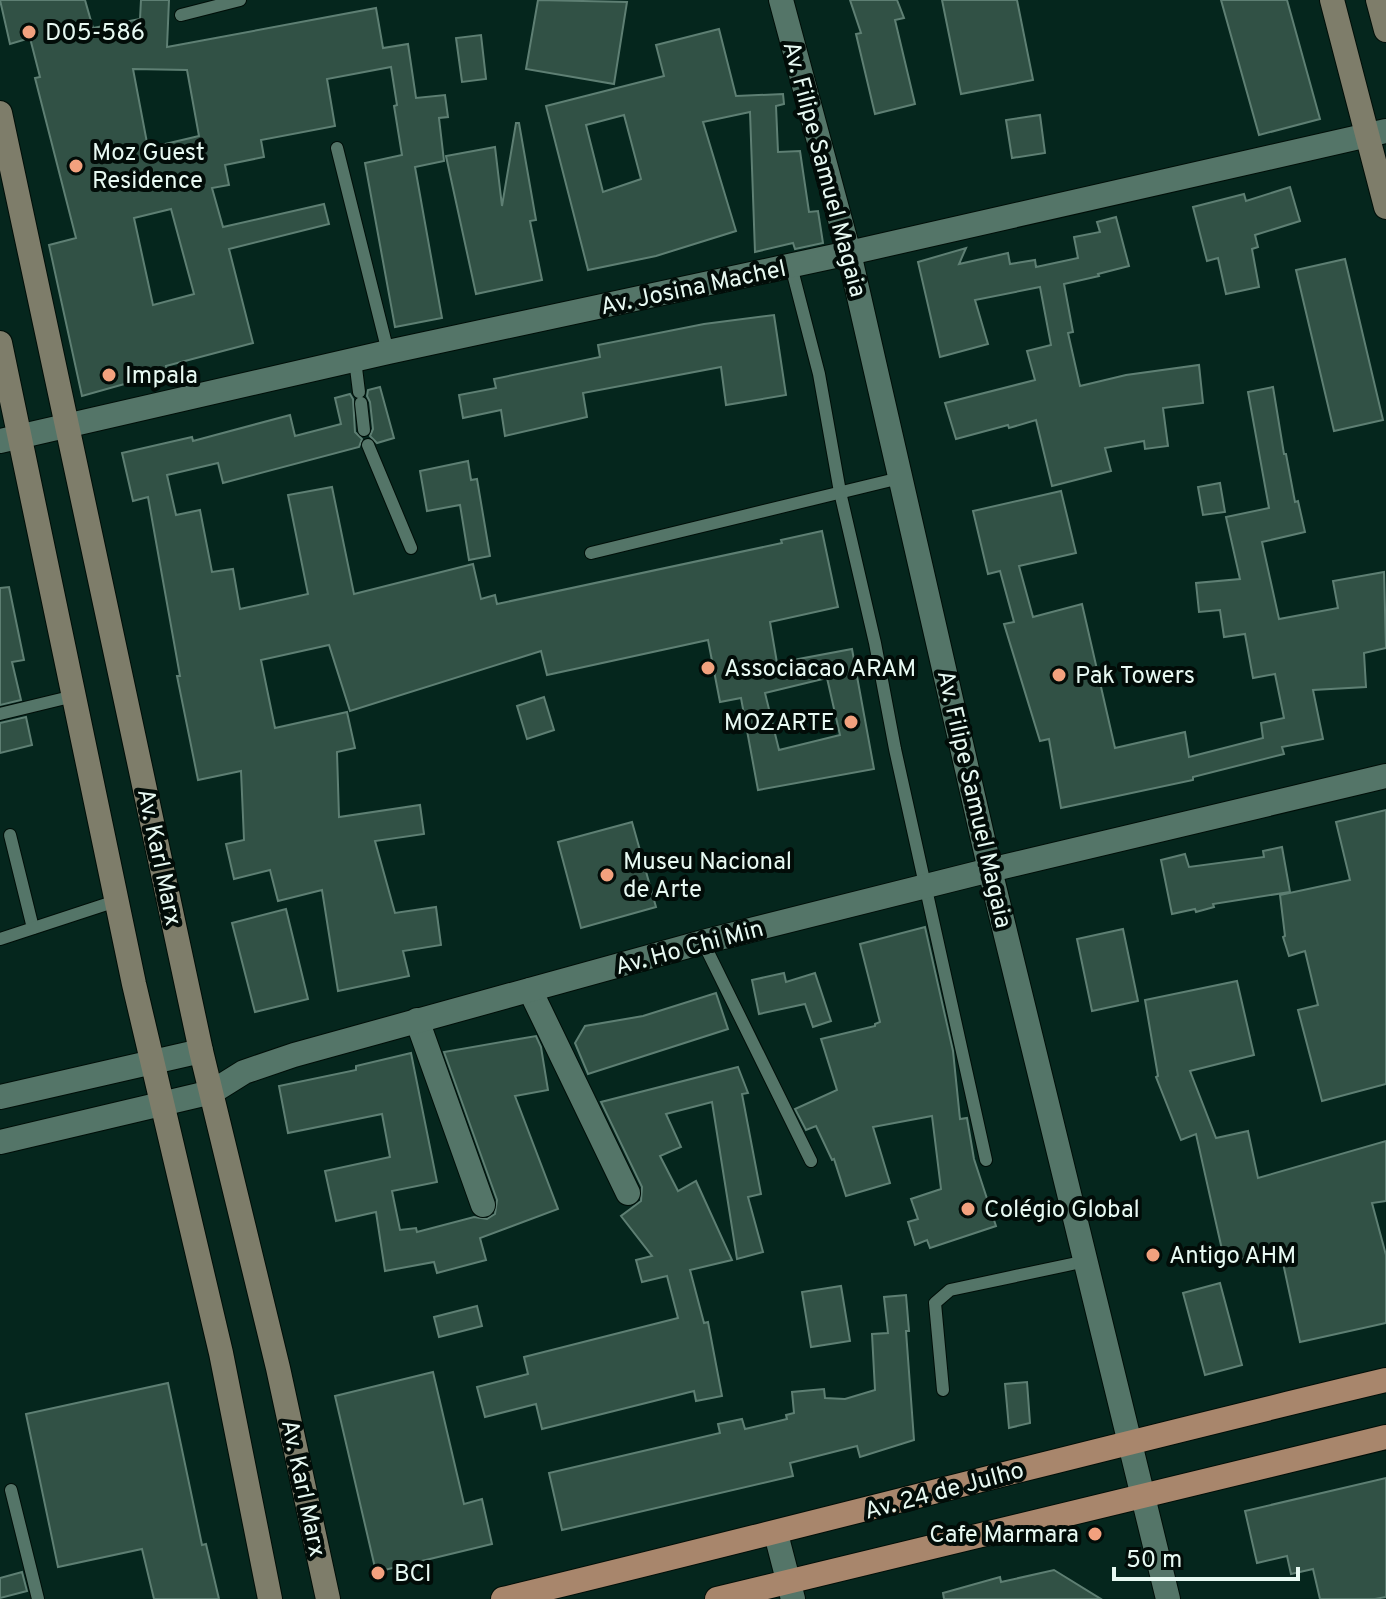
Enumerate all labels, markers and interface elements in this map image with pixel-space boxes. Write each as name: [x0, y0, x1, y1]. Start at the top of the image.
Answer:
place label: D05-586: [45, 19, 145, 49]
marker: D05-586: [20, 23, 38, 41]
street label: Av. Filipe Samuel Magaia: [774, 38, 872, 301]
place label: Moz Guest Residence: [92, 139, 205, 197]
marker: Moz Guest Residence: [67, 157, 85, 175]
street label: Av. Josina Machel: [598, 255, 789, 323]
place label: Impala: [125, 362, 198, 392]
marker: Impala: [100, 366, 118, 384]
place label: Associacao ARAM: [724, 655, 916, 685]
marker: Associacao ARAM: [699, 659, 717, 677]
place label: Pak Towers: [1075, 662, 1195, 692]
marker: Pak Towers: [1050, 666, 1068, 684]
street label: Av. Filipe Samuel Magaia: [929, 668, 1017, 931]
place label: MOZARTE: [724, 709, 835, 739]
marker: MOZARTE: [842, 713, 860, 731]
street label: Av. Karl Marx: [129, 786, 187, 929]
place label: Museu Nacional de Arte: [623, 848, 792, 906]
marker: Museu Nacional de Arte: [598, 866, 616, 884]
street label: Av. Ho Chi Min: [612, 915, 767, 983]
place label: Colégio Global: [984, 1196, 1140, 1226]
marker: Colégio Global: [959, 1200, 977, 1218]
place label: Antigo AHM: [1169, 1242, 1296, 1272]
marker: Antigo AHM: [1144, 1246, 1162, 1264]
street label: Av. Karl Marx: [273, 1417, 331, 1560]
street label: Av. 24 de Julho: [861, 1456, 1028, 1528]
place label: Cafe Marmara: [929, 1521, 1079, 1551]
marker: Cafe Marmara: [1086, 1525, 1104, 1543]
scale bar: [1114, 1531, 1298, 1581]
text: 50 m: [1126, 1546, 1182, 1576]
place label: BCI: [394, 1560, 432, 1590]
marker: BCI: [369, 1564, 387, 1582]

